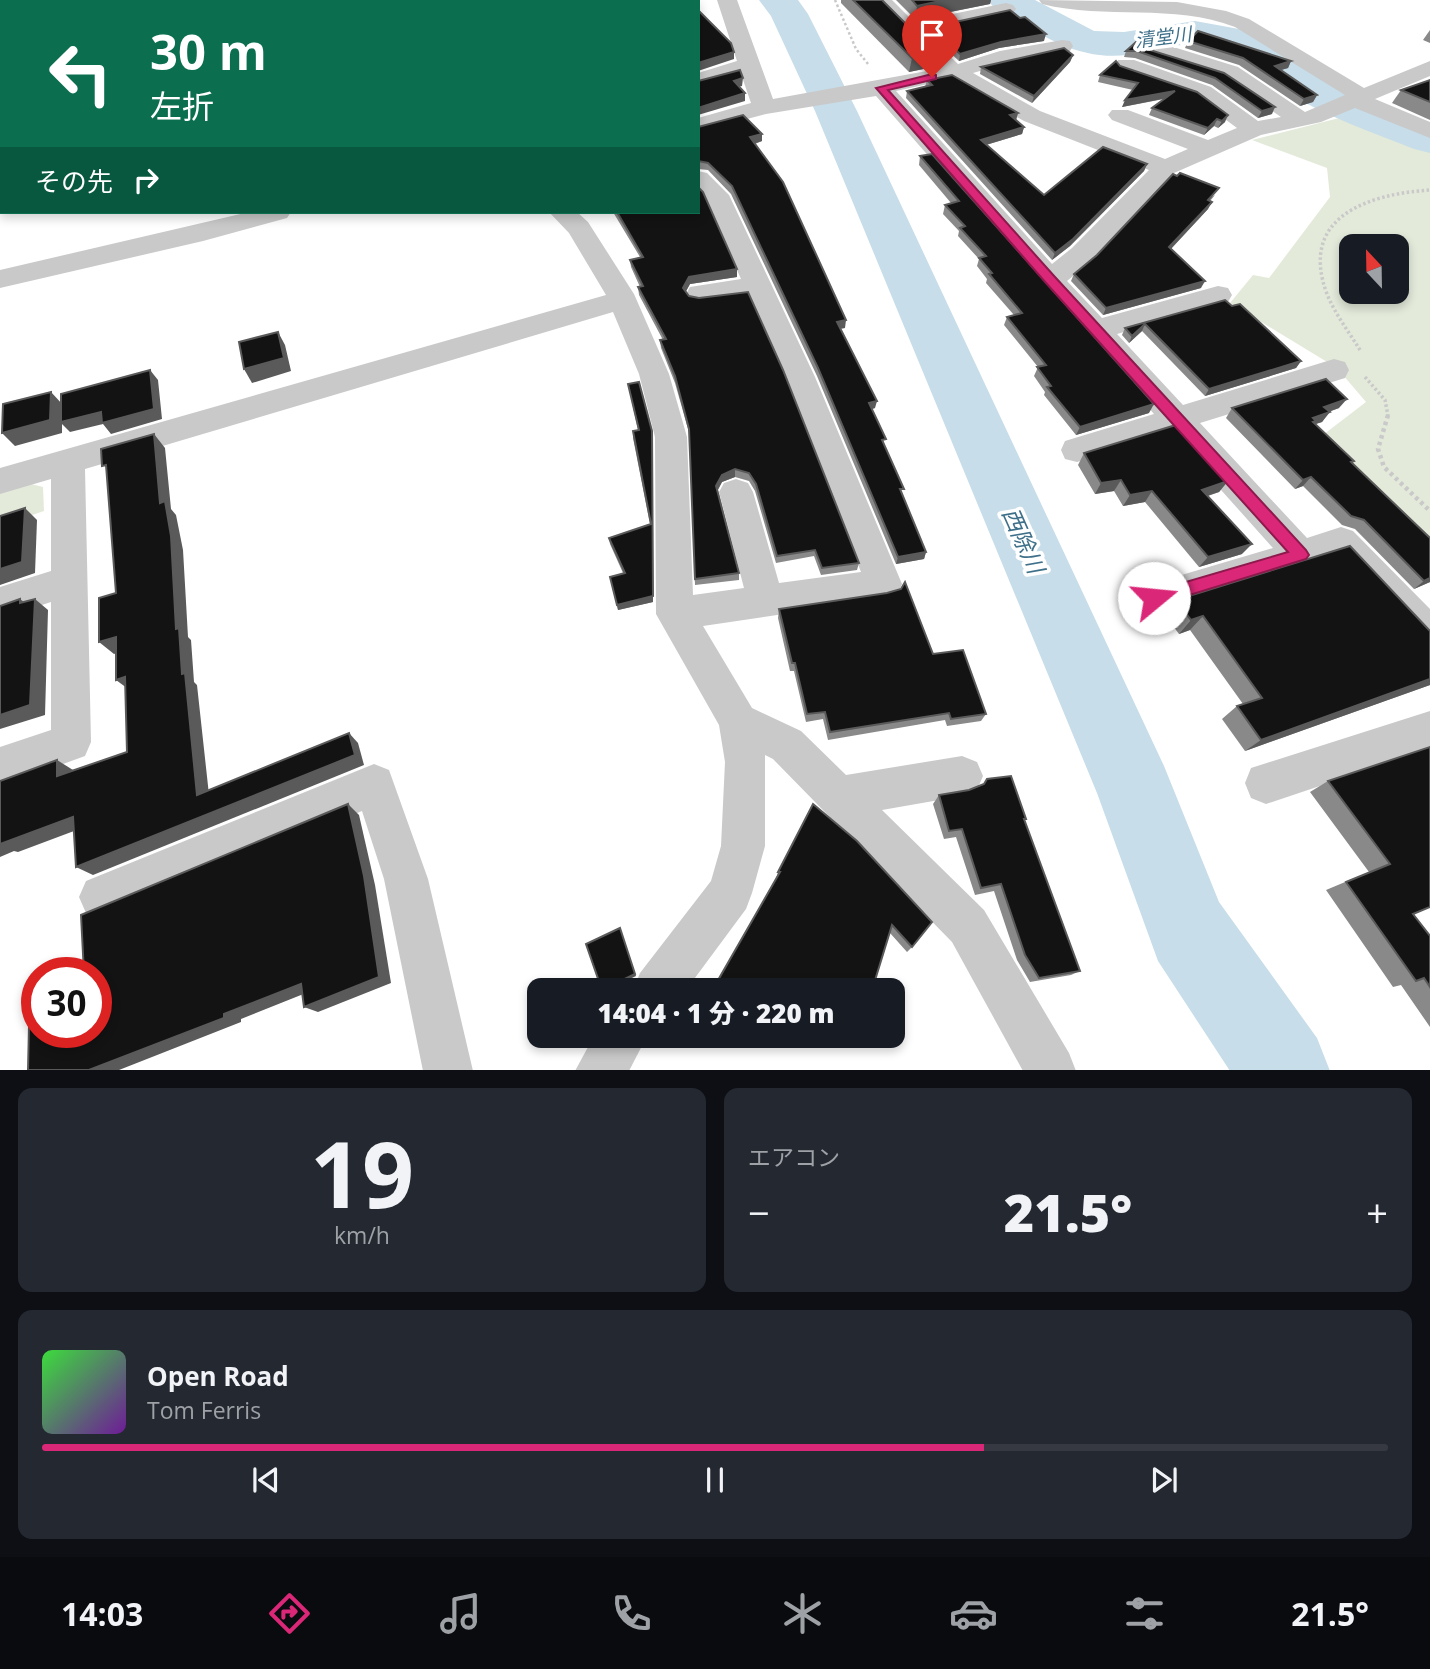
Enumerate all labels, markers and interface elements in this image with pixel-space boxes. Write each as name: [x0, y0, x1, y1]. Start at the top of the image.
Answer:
pin: [902, 5, 962, 77]
icon: arrive: [913, 16, 951, 54]
text: 30 m: [150, 18, 267, 84]
water label: 清堂川: [1133, 20, 1195, 53]
icon: left: [35, 28, 126, 119]
text: 左折: [150, 84, 214, 127]
icon: right: [127, 161, 165, 199]
text: その先: [35, 163, 113, 199]
north arrow: [1339, 234, 1409, 304]
map controls: [1339, 234, 1409, 304]
water label: 西除川: [995, 502, 1054, 581]
position arrow: [1117, 561, 1191, 635]
speed limit sign: 30: [21, 957, 112, 1048]
text: 14:04 · 1 分 · 220 m: [598, 995, 834, 1031]
text: 19: [310, 1111, 414, 1235]
text: エアコン: [748, 1141, 840, 1173]
text: 21.5°: [1004, 1176, 1132, 1247]
text: −: [748, 1186, 770, 1238]
text: +: [1366, 1186, 1388, 1238]
text: km/h: [334, 1219, 390, 1251]
text: Open Road: [147, 1358, 289, 1394]
text: Tom Ferris: [147, 1394, 261, 1426]
icon: previous: [247, 1461, 285, 1499]
icon: pause: [696, 1461, 734, 1499]
icon: next: [1145, 1461, 1183, 1499]
icon: directions: [265, 1589, 314, 1638]
icon: music: [436, 1589, 485, 1638]
icon: phone: [607, 1589, 656, 1638]
icon: climate: [778, 1589, 827, 1638]
icon: car: [949, 1589, 998, 1638]
icon: filters: [1120, 1589, 1169, 1638]
text: 14:03: [61, 1592, 143, 1635]
text: 21.5°: [1291, 1592, 1369, 1635]

